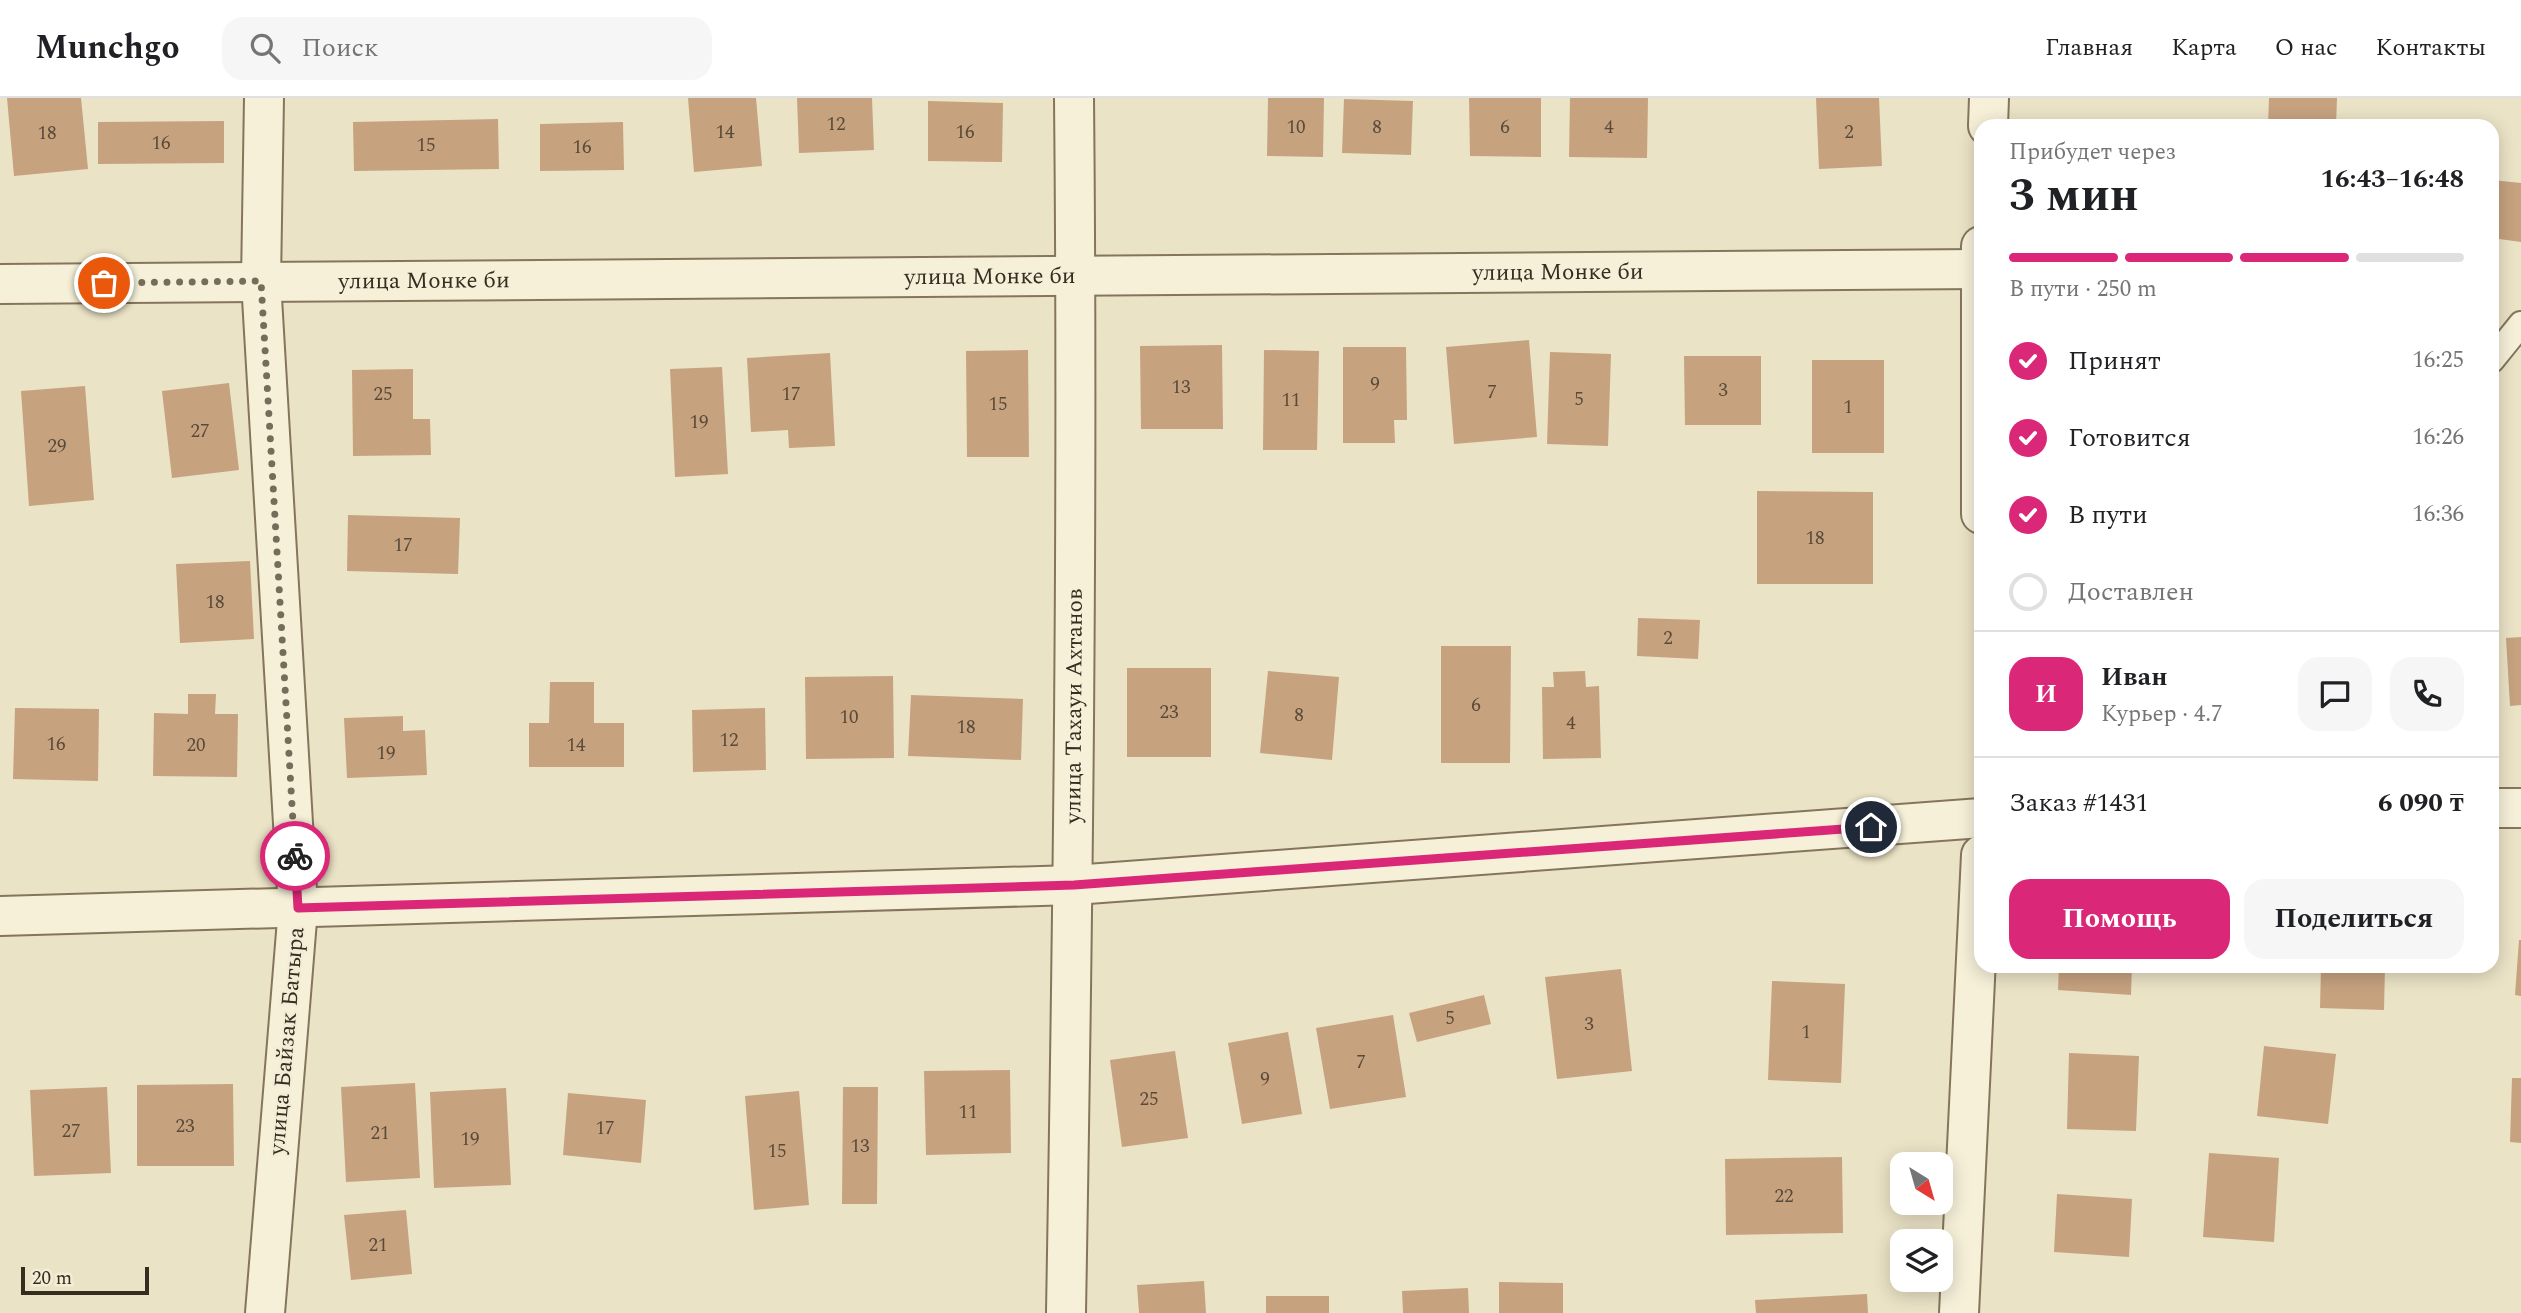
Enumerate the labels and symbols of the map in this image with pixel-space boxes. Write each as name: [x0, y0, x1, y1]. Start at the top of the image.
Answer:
house number: 12: [826, 110, 846, 139]
house number: 10: [1286, 113, 1306, 142]
house number: 8: [1372, 113, 1382, 142]
house number: 6: [1500, 113, 1510, 142]
house number: 4: [1604, 113, 1614, 142]
house number: 14: [715, 118, 735, 147]
house number: 16: [955, 118, 975, 147]
house number: 2: [1844, 118, 1854, 147]
house number: 18: [37, 119, 57, 148]
house number: 16: [151, 129, 171, 158]
house number: 15: [416, 131, 436, 160]
house number: 16: [572, 133, 592, 162]
pin: [74, 253, 134, 313]
street label: улица Монке би: [1471, 254, 1644, 290]
street label: улица Монке би: [903, 258, 1076, 295]
street label: улица Монке би: [337, 263, 510, 299]
house number: 9: [1370, 370, 1380, 399]
house number: 13: [1171, 373, 1191, 402]
house number: 3: [1718, 376, 1728, 405]
house number: 7: [1487, 378, 1497, 407]
house number: 25: [373, 380, 393, 409]
house number: 17: [781, 380, 801, 409]
house number: 5: [1574, 385, 1584, 414]
house number: 11: [1281, 386, 1301, 415]
house number: 15: [988, 390, 1008, 419]
house number: 1: [1843, 393, 1853, 422]
house number: 19: [689, 408, 709, 437]
house number: 27: [190, 417, 210, 446]
house number: 29: [47, 432, 67, 461]
house number: 18: [1805, 524, 1825, 553]
house number: 17: [393, 531, 413, 560]
house number: 18: [205, 588, 225, 617]
street label: улица Тахауи Ахтанов: [1056, 588, 1092, 825]
house number: 2: [1663, 624, 1673, 653]
house number: 6: [1471, 691, 1481, 720]
house number: 23: [1159, 698, 1179, 727]
house number: 8: [1294, 701, 1304, 730]
house number: 10: [839, 703, 859, 732]
house number: 4: [1566, 709, 1576, 738]
house number: 18: [956, 713, 976, 742]
house number: 12: [719, 726, 739, 755]
house number: 16: [46, 730, 66, 759]
house number: 20: [186, 731, 206, 760]
house number: 14: [566, 731, 586, 760]
house number: 19: [376, 739, 396, 768]
pin: [1841, 797, 1901, 857]
courier: [260, 821, 330, 891]
street label: улица Байзак Батыра: [260, 926, 314, 1157]
house number: 5: [1445, 1004, 1455, 1033]
house number: 3: [1584, 1010, 1594, 1039]
house number: 1: [1801, 1018, 1811, 1047]
house number: 7: [1356, 1048, 1366, 1077]
house number: 9: [1260, 1065, 1270, 1094]
house number: 25: [1139, 1085, 1159, 1114]
house number: 11: [958, 1098, 978, 1127]
house number: 23: [175, 1112, 195, 1141]
house number: 17: [595, 1114, 615, 1143]
house number: 27: [61, 1117, 81, 1146]
house number: 21: [370, 1119, 390, 1148]
house number: 19: [460, 1125, 480, 1154]
house number: 13: [850, 1132, 870, 1161]
house number: 15: [767, 1137, 787, 1166]
north arrow: [1890, 1152, 1953, 1214]
house number: 22: [1774, 1182, 1794, 1211]
house number: 21: [368, 1231, 388, 1260]
scale bar: [21, 1264, 149, 1296]

